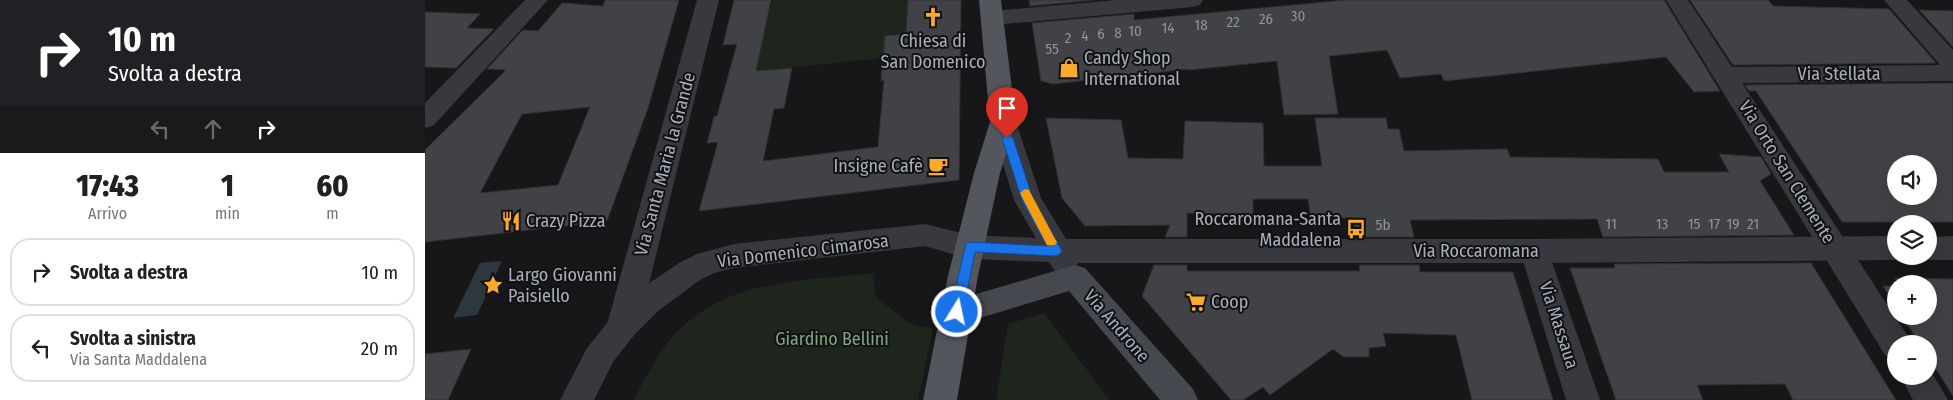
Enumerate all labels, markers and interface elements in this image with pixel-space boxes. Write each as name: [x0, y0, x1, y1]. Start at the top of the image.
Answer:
church icon: Chiesa di San Domenico: [922, 6, 944, 28]
house number: 30: [1291, 7, 1305, 25]
house number: 26: [1259, 10, 1273, 28]
house number: 22: [1226, 13, 1240, 31]
house number: 18: [1194, 16, 1208, 34]
text: 10 m: [108, 18, 176, 60]
house number: 14: [1161, 19, 1175, 37]
icon: right: [25, 20, 90, 85]
house number: 10: [1128, 22, 1142, 40]
house number: 8: [1114, 24, 1122, 42]
house number: 6: [1097, 25, 1105, 43]
house number: 4: [1081, 27, 1089, 45]
house number: 2: [1065, 29, 1072, 47]
place label: Chiesa di San Domenico: [881, 30, 985, 73]
house number: 55: [1045, 40, 1059, 58]
place label: Candy Shop International: [1084, 47, 1180, 90]
shop icon: Candy Shop International: [1058, 57, 1080, 79]
text: Svolta a destra: [108, 60, 242, 87]
street label: Via Stellata: [1798, 63, 1881, 85]
street label: Via Santa Maria la Grande: [630, 70, 700, 258]
pin: [986, 87, 1028, 138]
icon: arrive: [993, 94, 1021, 122]
street label: Via Orto San Clemente: [1734, 96, 1840, 248]
icon: left: [146, 115, 174, 143]
icon: ahead: [199, 115, 227, 143]
icon: right: [252, 115, 280, 143]
place label: Insigne Cafè: [834, 155, 923, 177]
cafe icon: Insigne Cafè: [927, 155, 949, 177]
map controls: [1887, 155, 1937, 385]
button: sound: [1887, 155, 1937, 205]
text: 17:43: [76, 168, 139, 204]
text: 1: [221, 168, 234, 204]
text: 60: [316, 168, 349, 204]
text: Arrivo: [88, 204, 127, 223]
text: min: [215, 204, 240, 223]
text: m: [326, 204, 339, 223]
place label: Roccaromana-Santa Maddalena: [1195, 208, 1341, 251]
restaurant icon: Crazy Pizza: [500, 210, 522, 232]
place label: Crazy Pizza: [526, 210, 606, 232]
house number: 11: [1605, 215, 1617, 233]
house number: 13: [1656, 215, 1669, 233]
house number: 15: [1688, 215, 1700, 233]
house number: 17: [1708, 215, 1720, 233]
house number: 19: [1726, 215, 1740, 233]
house number: 21: [1747, 215, 1759, 233]
button: layers: [1887, 215, 1937, 265]
house number: 5b: [1376, 216, 1390, 234]
bus stop icon: Roccaromana-Santa Maddalena: [1345, 218, 1367, 240]
street label: Via Domenico Cimarosa: [716, 230, 890, 272]
street label: Via Roccaromana: [1413, 240, 1539, 262]
icon: right: [27, 258, 55, 286]
text: Svolta a destra: [70, 261, 188, 284]
text: 10 m: [362, 261, 398, 284]
place label: Largo Giovanni Paisiello: [508, 264, 617, 307]
place icon: Largo Giovanni Paisiello: [482, 274, 504, 296]
button: +: [1887, 275, 1937, 325]
street label: Via Massaua: [1535, 279, 1583, 372]
position arrow: [930, 285, 982, 337]
street label: Via Androne: [1080, 285, 1155, 367]
supermarket icon: Coop: [1185, 291, 1207, 313]
place label: Coop: [1211, 291, 1248, 313]
text: Svolta a sinistra: [70, 327, 196, 350]
park label: Giardino Bellini: [775, 328, 889, 350]
icon: left: [27, 334, 55, 362]
button: −: [1887, 335, 1937, 385]
text: 20 m: [361, 337, 398, 360]
text: Via Santa Maddalena: [70, 350, 207, 369]

